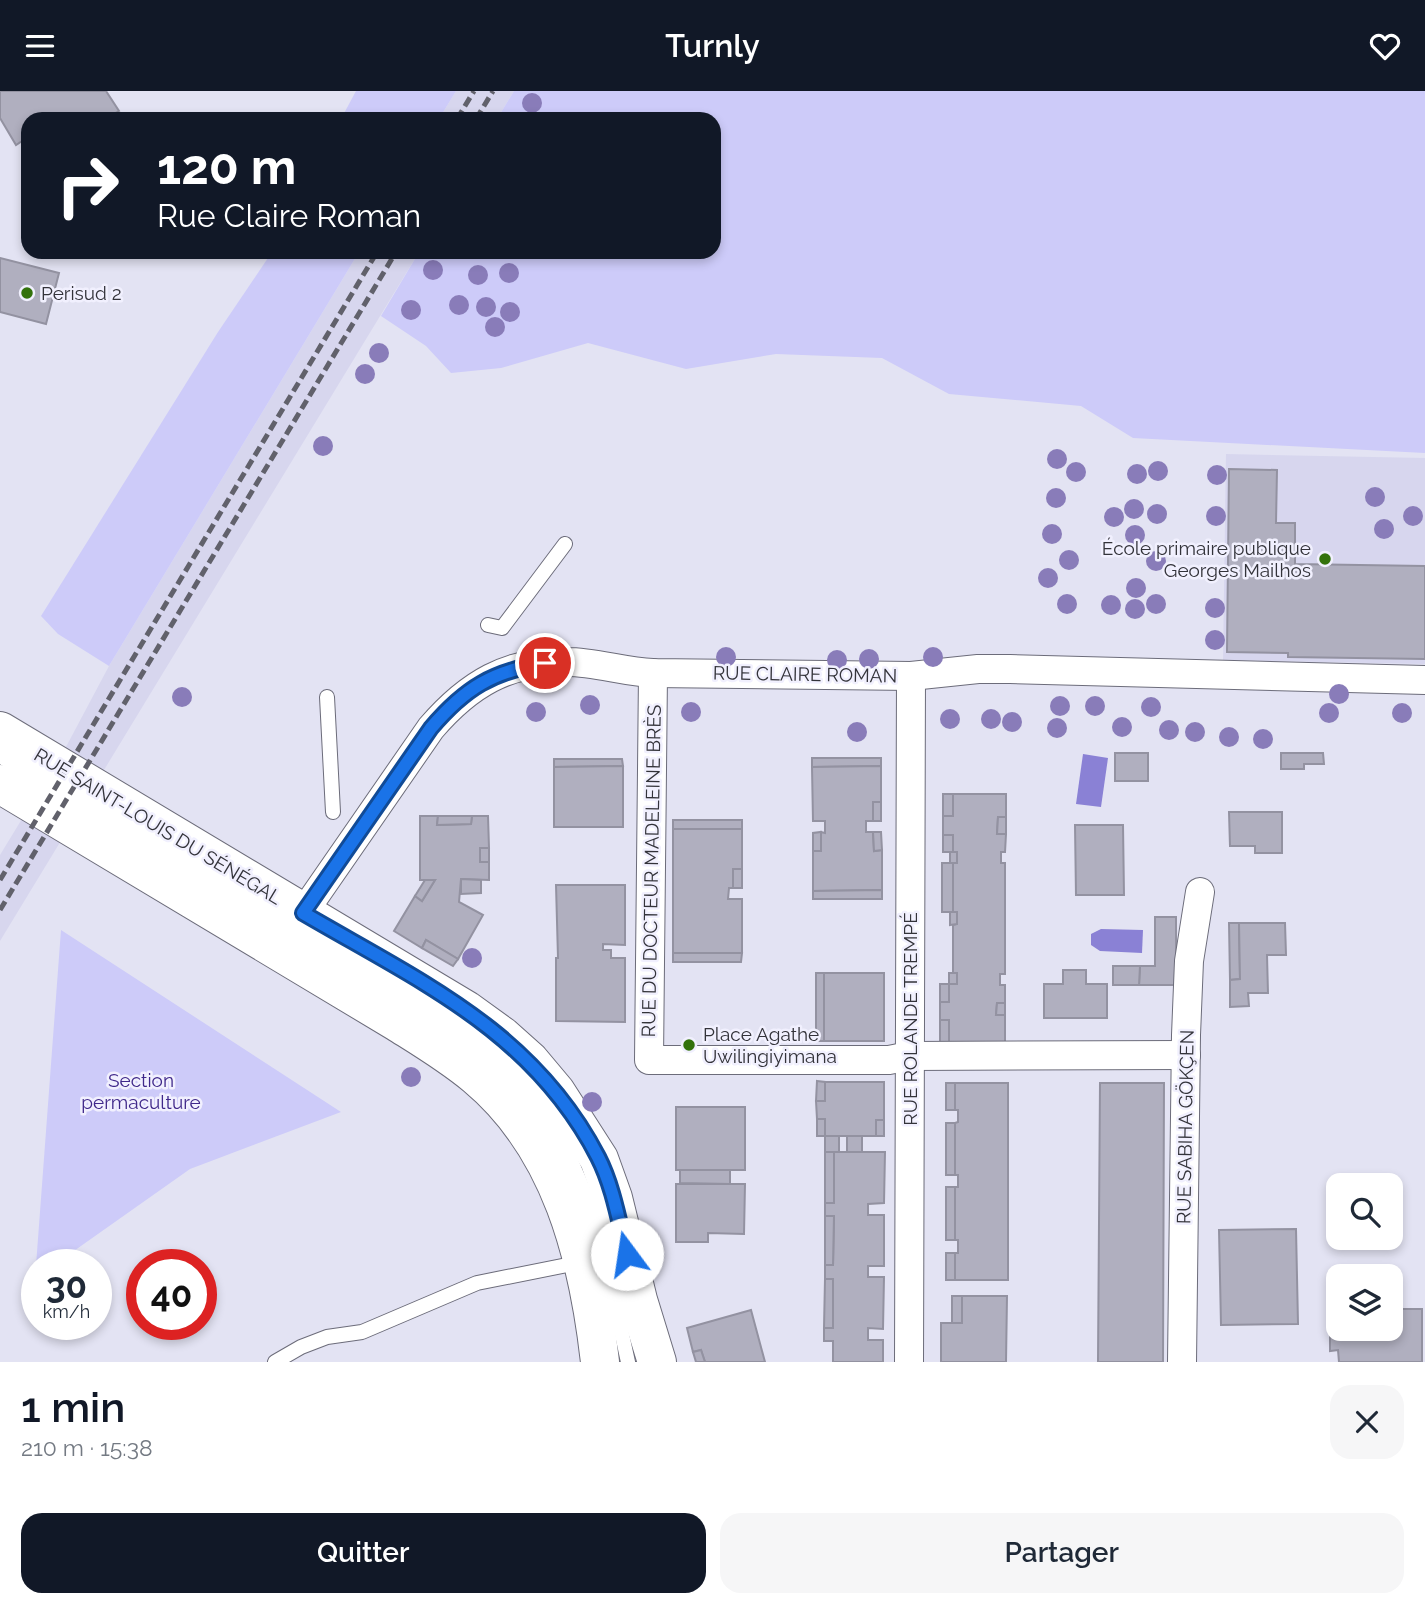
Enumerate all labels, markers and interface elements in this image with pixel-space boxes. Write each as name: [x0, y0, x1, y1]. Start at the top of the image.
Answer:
icon: menu: [21, 27, 59, 65]
text: Turnly: [665, 27, 760, 64]
icon: heart: [1366, 27, 1404, 65]
text: 120 m: [157, 138, 296, 195]
icon: right: [42, 140, 133, 231]
text: Rue Claire Roman: [157, 197, 421, 234]
place label: Perisud 2: [41, 282, 122, 304]
marker: Perisud 2: [19, 285, 35, 301]
place label: École primaire publique Georges Mailhos: [1102, 537, 1311, 581]
marker: École primaire publique Georges Mailhos: [1317, 551, 1333, 567]
pin: [515, 633, 575, 693]
icon: arrive: [526, 644, 564, 682]
street label: RUE CLAIRE ROMAN: [713, 661, 897, 687]
street label: RUE DU DOCTEUR MADELEINE BRÈS: [637, 704, 665, 1038]
street label: RUE SAINT-LOUIS DU SÉNÉGAL: [30, 743, 286, 909]
street label: RUE ROLANDE TREMPÉ: [899, 912, 921, 1126]
place label: Place Agathe Uwilingiyimana: [703, 1023, 837, 1067]
street label: RUE SABIHA GÖKÇEN: [1172, 1030, 1198, 1224]
marker: Place Agathe Uwilingiyimana: [681, 1037, 697, 1053]
park label: Section permaculture: [81, 1069, 201, 1113]
map controls: [1326, 1173, 1403, 1341]
button: search: [1326, 1173, 1403, 1250]
position arrow: [590, 1217, 664, 1291]
speed limit sign: 40: [126, 1249, 217, 1340]
button: layers: [1326, 1264, 1403, 1341]
text: 30: [46, 1265, 87, 1306]
text: km/h: [43, 1301, 90, 1322]
text: 1 min: [21, 1383, 125, 1432]
button: close: [1330, 1385, 1404, 1459]
text: 210 m · 15:38: [21, 1434, 153, 1461]
button: Quitter: [21, 1513, 706, 1593]
button: Partager: [720, 1513, 1404, 1593]

